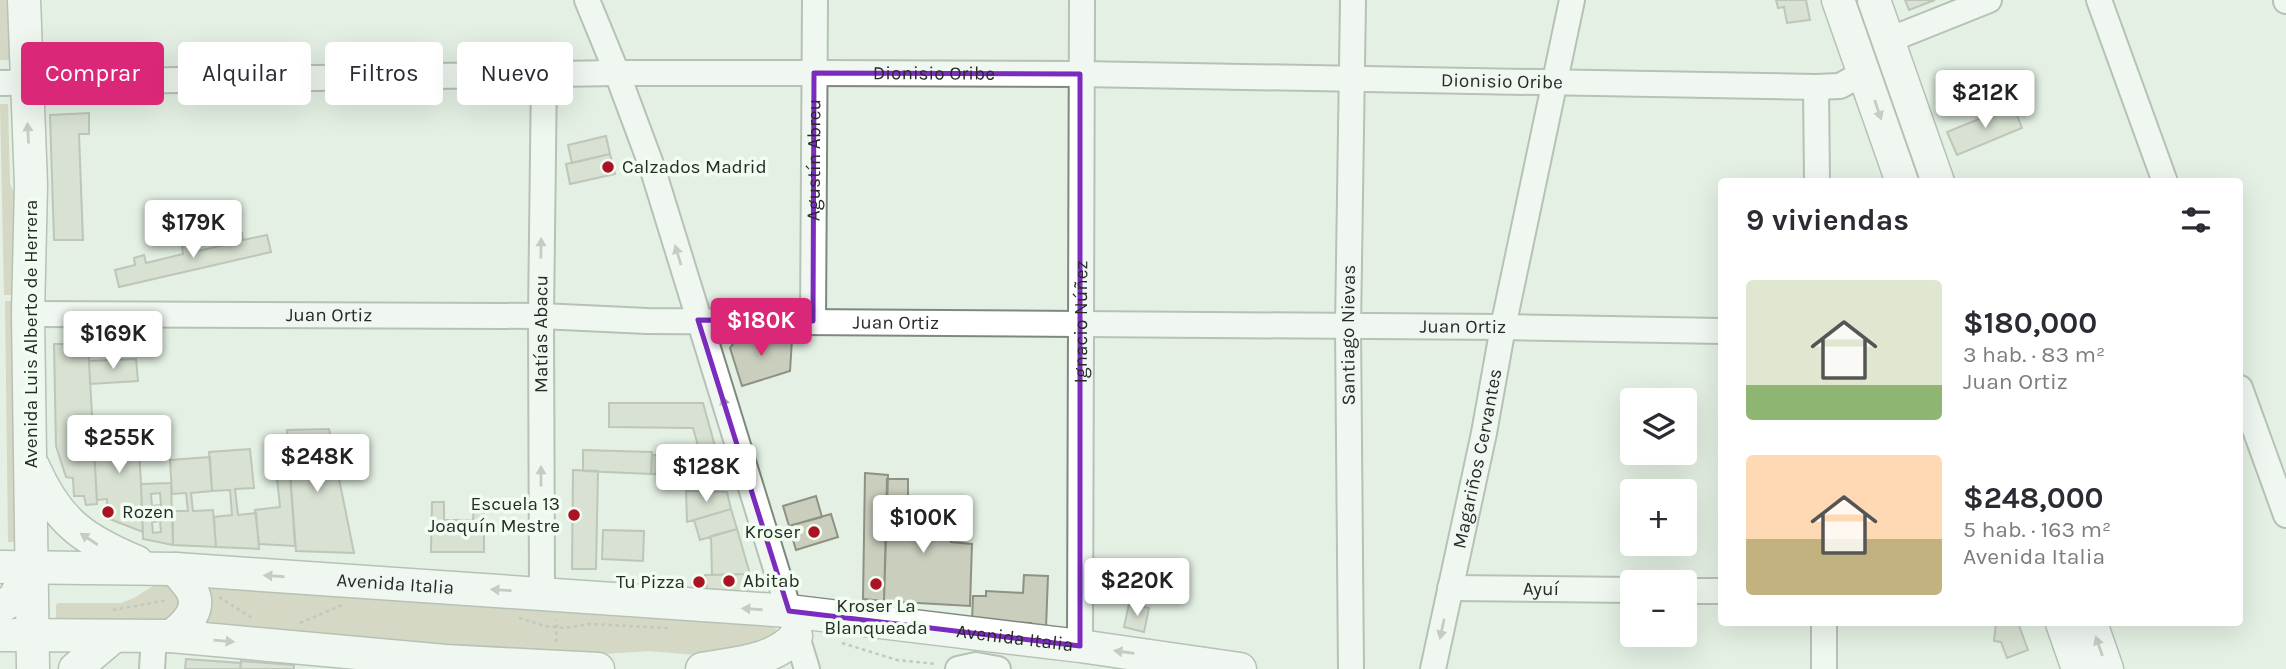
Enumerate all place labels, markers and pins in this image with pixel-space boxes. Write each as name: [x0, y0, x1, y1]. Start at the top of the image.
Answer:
pin: $212K: [1936, 71, 2034, 130]
place label: Calzados Madrid: [622, 156, 767, 178]
marker: Calzados Madrid: [600, 159, 616, 175]
pin: $179K: [144, 201, 242, 260]
pin: $180K: [712, 298, 810, 358]
pin: $169K: [64, 312, 162, 371]
pin: $255K: [70, 416, 168, 475]
pin: $248K: [268, 434, 366, 494]
pin: $128K: [657, 444, 755, 504]
place label: Escuela 13 Joaquín Mestre: [428, 493, 560, 537]
pin: $100K: [874, 496, 972, 555]
place label: Rozen: [122, 501, 174, 523]
marker: Rozen: [100, 504, 116, 520]
marker: Escuela 13 Joaquín Mestre: [566, 507, 582, 523]
place label: Kroser: [745, 521, 800, 543]
marker: Kroser: [806, 524, 822, 540]
pin: $220K: [1088, 558, 1186, 618]
place label: Abitab: [743, 570, 800, 592]
place label: Tu Pizza: [616, 571, 685, 593]
marker: Abitab: [721, 573, 737, 589]
marker: Tu Pizza: [691, 574, 707, 590]
marker: Kroser La Blanqueada: [868, 576, 884, 592]
place label: Kroser La Blanqueada: [824, 595, 928, 639]

